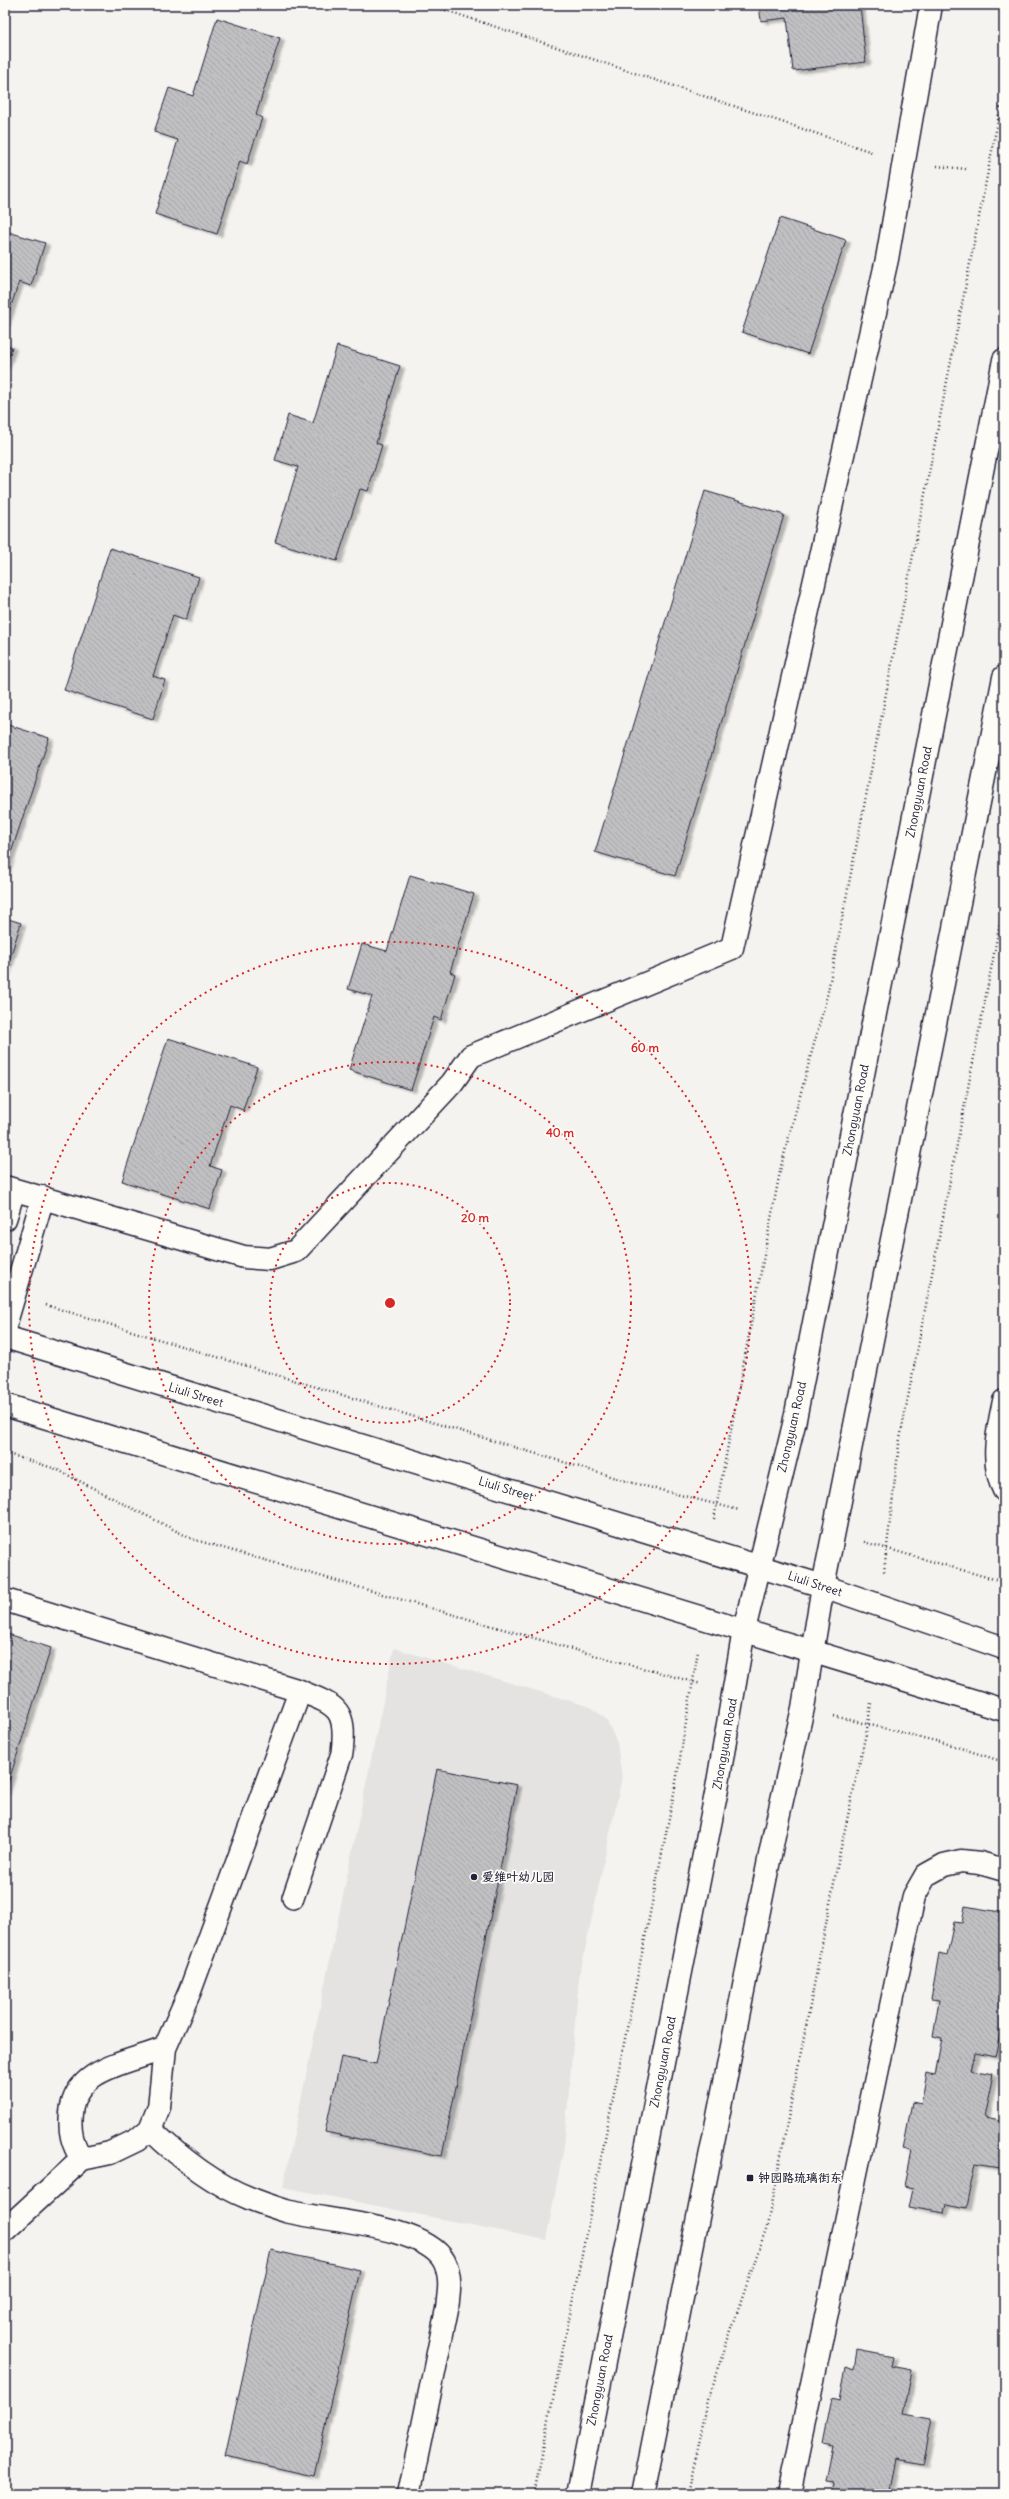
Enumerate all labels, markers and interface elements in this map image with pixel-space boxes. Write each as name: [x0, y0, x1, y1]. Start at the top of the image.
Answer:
street label: Zhongyuan Road: [902, 745, 935, 839]
text: 60 m: [631, 1040, 660, 1055]
street label: Zhongyuan Road: [839, 1063, 872, 1157]
text: 40 m: [546, 1125, 575, 1140]
text: 20 m: [461, 1210, 489, 1225]
centre of rings: [383, 1296, 397, 1310]
street label: Liuli Street: [167, 1379, 225, 1410]
street label: Zhongyuan Road: [774, 1380, 809, 1474]
street label: Liuli Street: [477, 1473, 535, 1504]
street label: Liuli Street: [786, 1568, 844, 1599]
street label: Zhongyuan Road: [709, 1697, 740, 1791]
place label: 爱维叶幼儿园: [482, 1869, 554, 1884]
marker: 爱维叶幼儿园: [469, 1872, 479, 1882]
street label: Zhongyuan Road: [646, 2015, 679, 2109]
place label: 钟园路琉璃街东: [758, 2170, 842, 2185]
marker: 钟园路琉璃街东: [745, 2173, 755, 2183]
street label: Zhongyuan Road: [583, 2333, 616, 2427]

